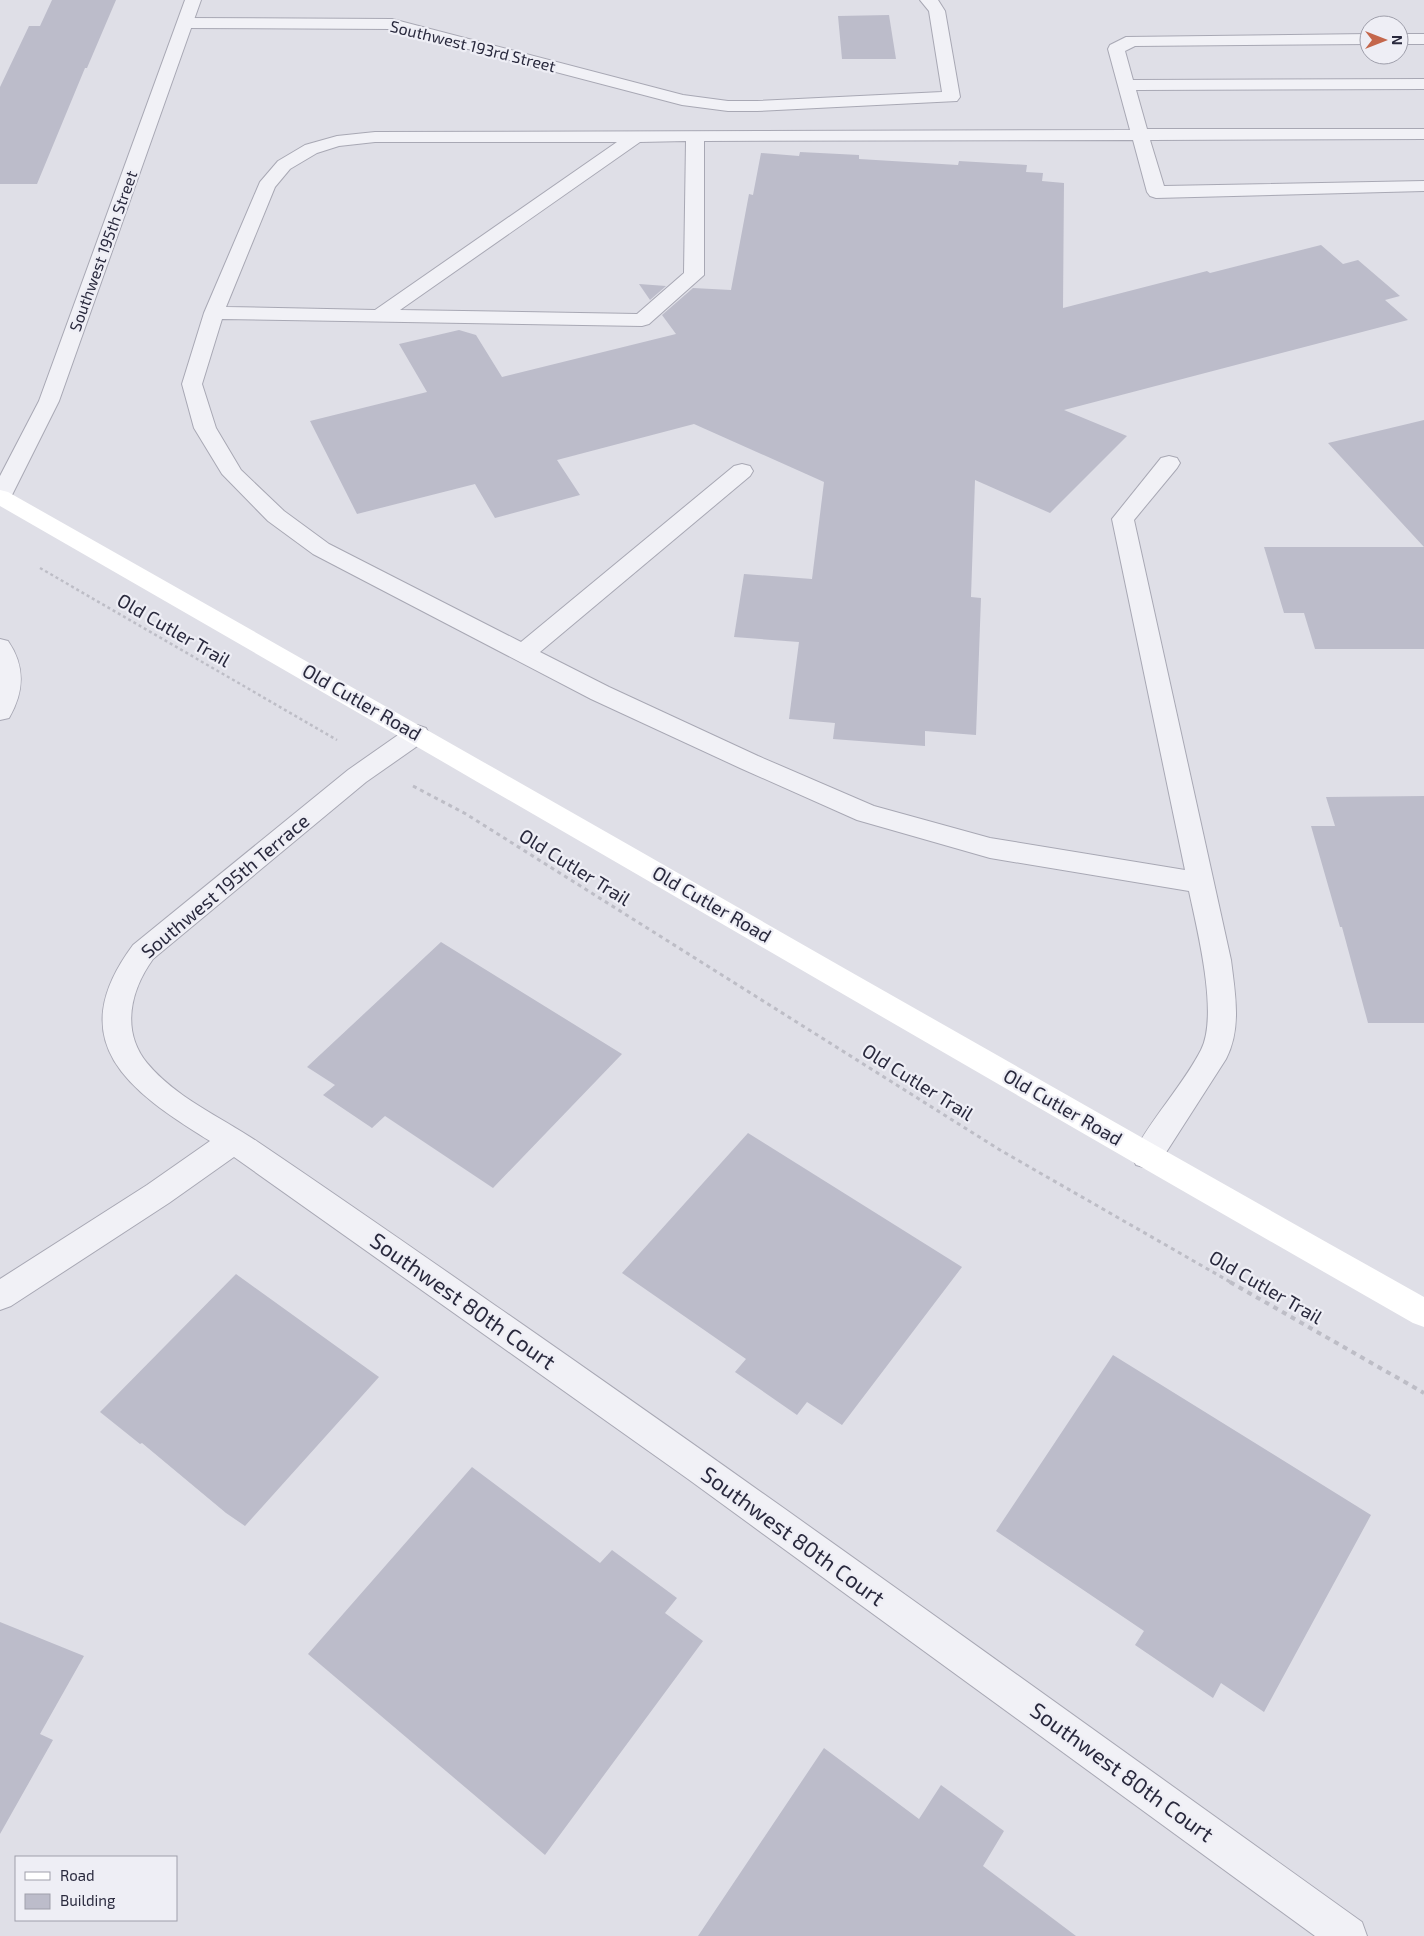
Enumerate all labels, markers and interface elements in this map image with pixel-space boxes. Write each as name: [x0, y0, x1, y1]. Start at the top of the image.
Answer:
north arrow: [1359, 15, 1409, 65]
street label: Southwest 193rd Street: [388, 16, 558, 75]
text: N: [1389, 35, 1406, 45]
street label: Southwest 195th Street: [65, 168, 140, 334]
street label: Old Cutler Trail: [114, 588, 235, 671]
street label: Old Cutler Road: [299, 658, 426, 745]
street label: Southwest 195th Terrace: [136, 809, 313, 963]
street label: Old Cutler Trail: [515, 823, 635, 910]
street label: Old Cutler Road: [649, 860, 776, 947]
street label: Old Cutler Trail: [858, 1038, 978, 1125]
street label: Old Cutler Road: [1000, 1063, 1127, 1150]
street label: Southwest 80th Court: [366, 1226, 561, 1374]
street label: Old Cutler Trail: [1206, 1245, 1327, 1328]
street label: Southwest 80th Court: [697, 1460, 890, 1610]
street label: Southwest 80th Court: [1026, 1696, 1219, 1846]
legend: [15, 1856, 178, 1921]
text: Road: [60, 1866, 95, 1884]
text: Building: [60, 1891, 116, 1909]

